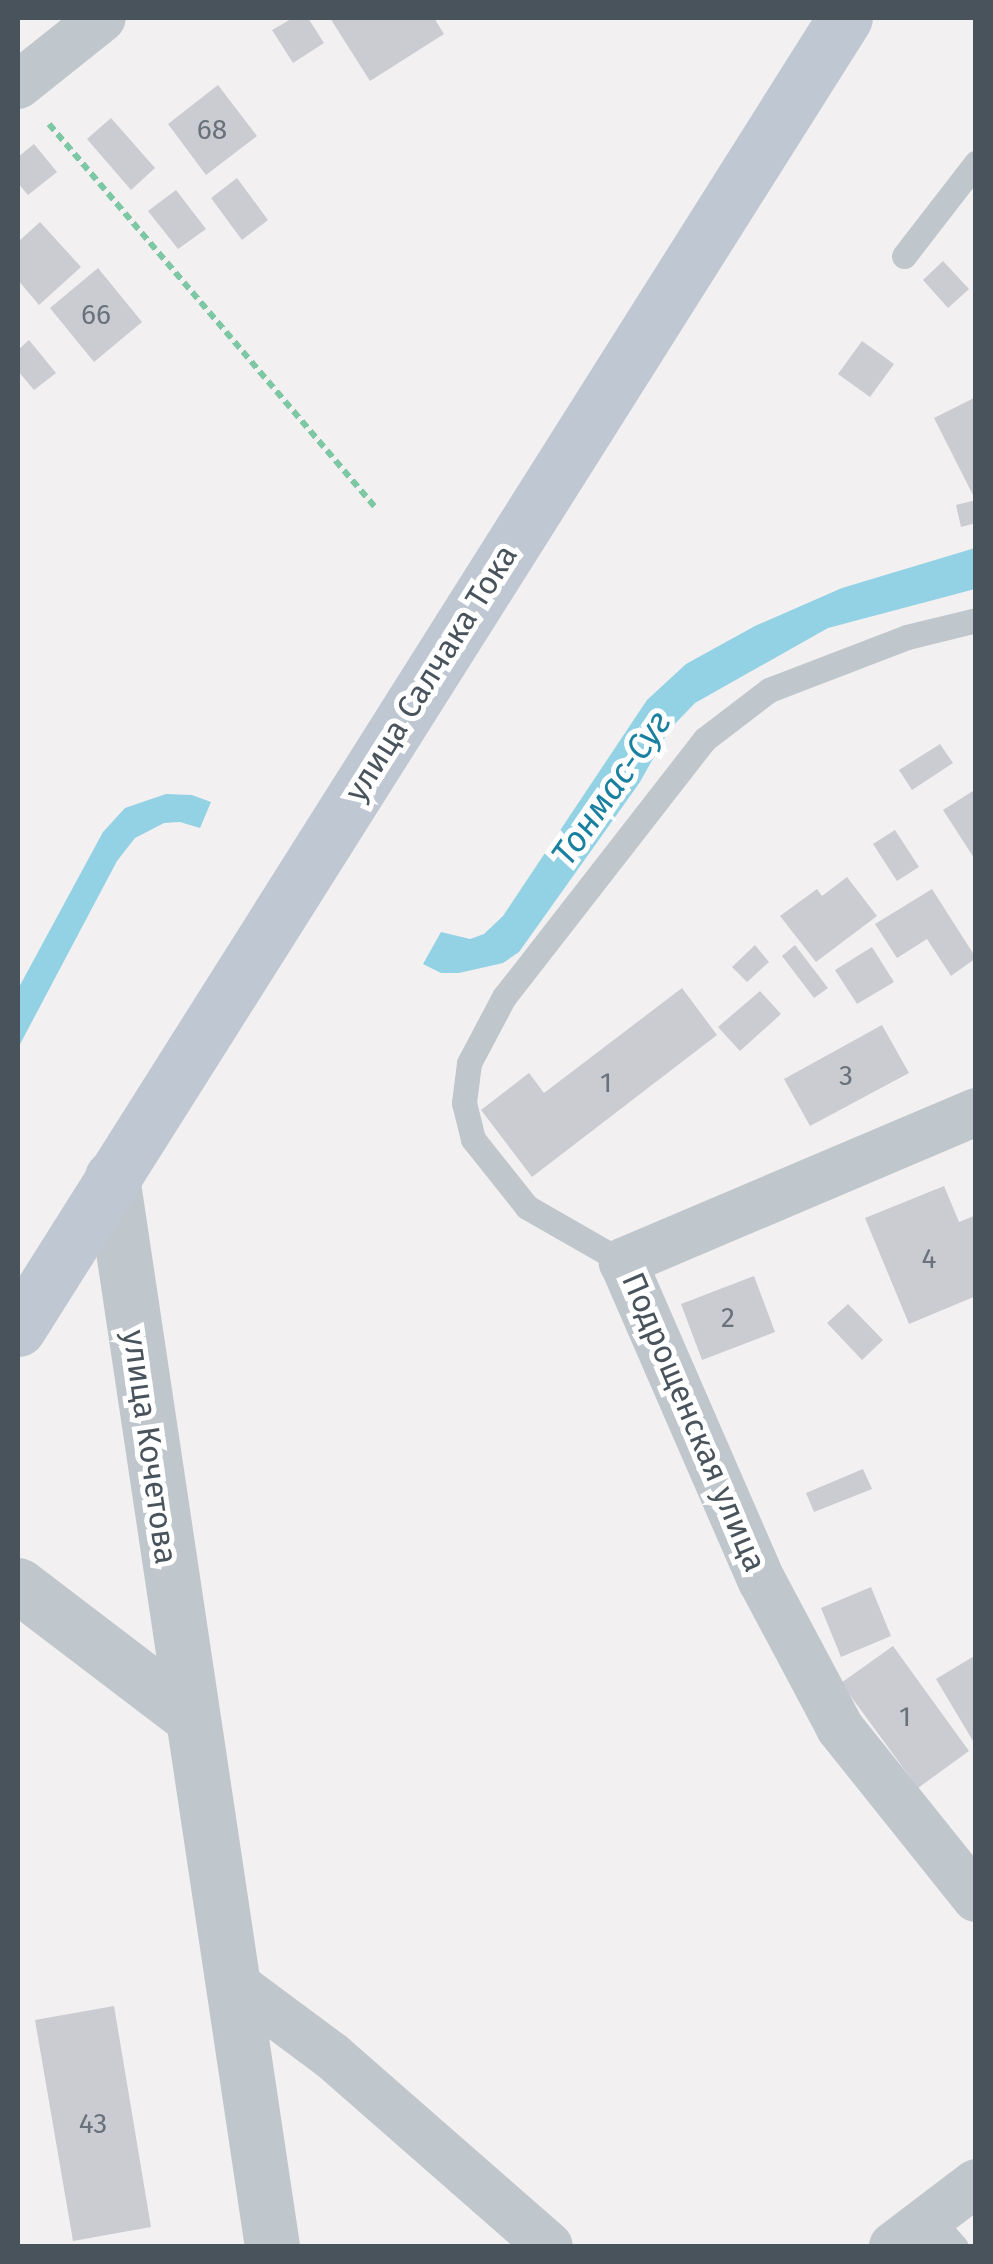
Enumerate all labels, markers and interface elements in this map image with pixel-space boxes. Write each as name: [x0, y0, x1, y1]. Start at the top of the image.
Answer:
house number: 68: [197, 113, 227, 147]
house number: 66: [81, 298, 111, 332]
street label: улица Салчака Тока: [337, 538, 525, 808]
water label: Тонмас-Суг: [542, 702, 680, 874]
house number: 3: [839, 1059, 853, 1093]
house number: 1: [600, 1066, 612, 1100]
house number: 4: [922, 1242, 936, 1276]
street label: Подрощенская улица: [614, 1267, 774, 1577]
house number: 2: [721, 1301, 735, 1335]
street label: улица Кочетова: [115, 1327, 185, 1567]
house number: 1: [899, 1700, 911, 1734]
house number: 43: [79, 2107, 107, 2141]

